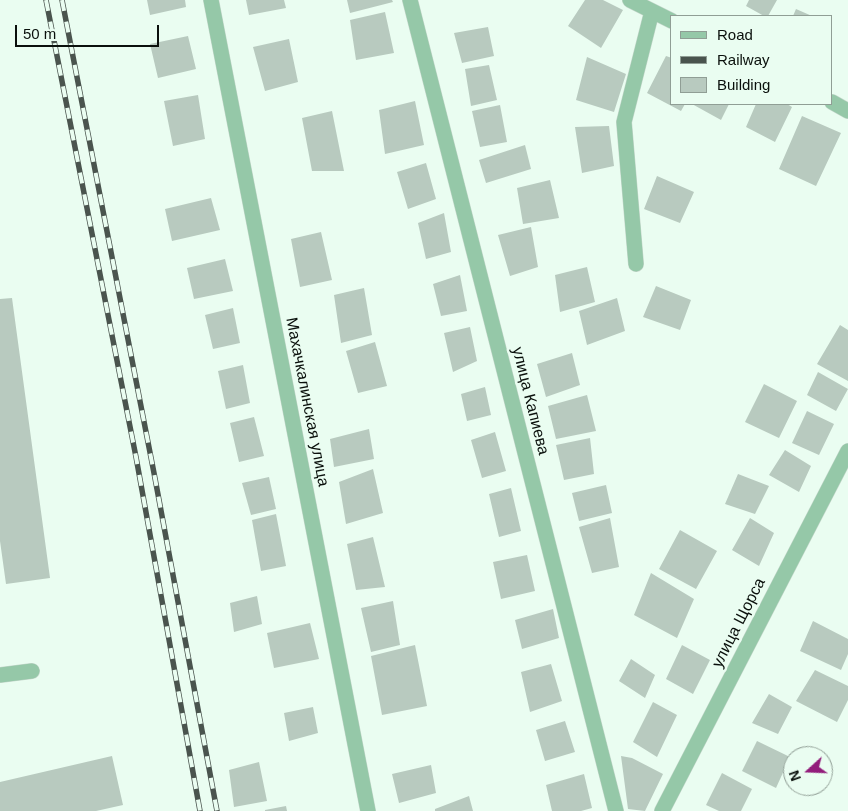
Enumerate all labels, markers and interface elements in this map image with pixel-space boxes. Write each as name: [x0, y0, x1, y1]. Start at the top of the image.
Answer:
scale bar: [18, 15, 161, 47]
legend: [670, 15, 833, 105]
text: 50 m: [23, 25, 56, 42]
text: Road: [717, 26, 753, 43]
text: Railway: [717, 51, 770, 68]
text: Building: [717, 76, 770, 93]
street label: Махачкалинская улица: [281, 316, 333, 488]
street label: улица Капиева: [507, 345, 553, 457]
street label: улица Щорса: [708, 575, 770, 671]
north arrow: [783, 746, 833, 796]
text: N: [786, 768, 804, 783]

